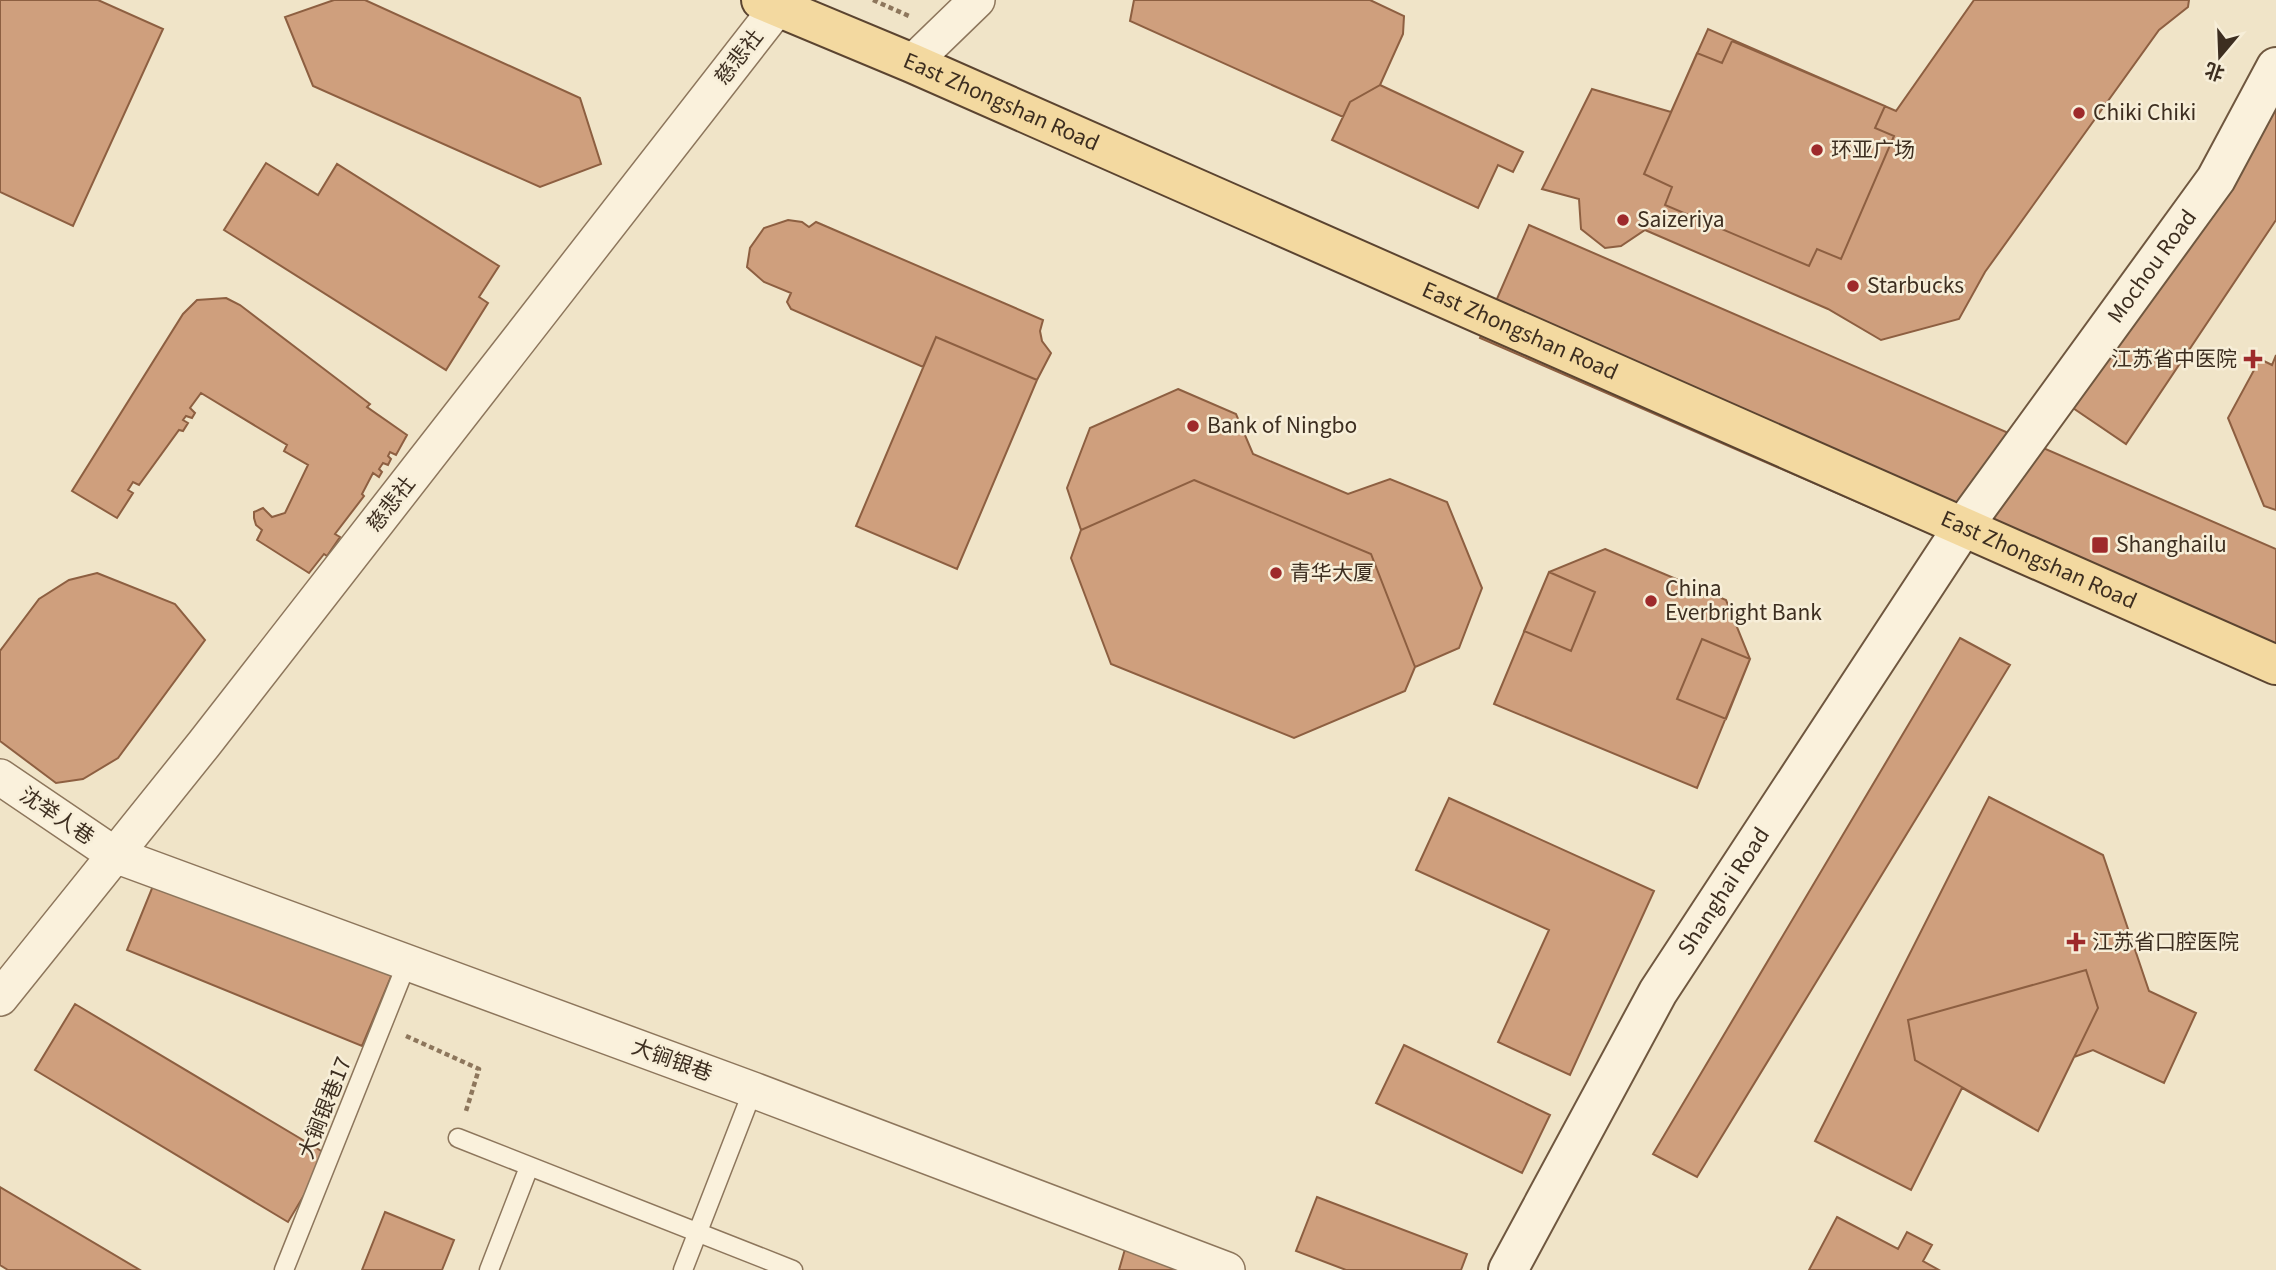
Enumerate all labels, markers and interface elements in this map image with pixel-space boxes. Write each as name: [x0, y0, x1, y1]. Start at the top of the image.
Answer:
north arrow: [2185, 21, 2255, 91]
street label: 慈悲社: [706, 22, 769, 90]
street label: East Zhongshan Road: [899, 44, 1105, 157]
text: 北: [2201, 58, 2227, 89]
place label: Chiki Chiki: [2093, 96, 2196, 126]
marker: Chiki Chiki: [2071, 105, 2087, 121]
place label: 环亚广场: [1831, 133, 1915, 163]
marker: 环亚广场: [1809, 142, 1825, 158]
street label: Mochou Road: [2099, 202, 2202, 328]
place label: Saizeriya: [1637, 203, 1725, 233]
marker: Saizeriya: [1615, 212, 1631, 228]
place label: Starbucks: [1867, 269, 1964, 299]
street label: East Zhongshan Road: [1418, 273, 1623, 386]
marker: Starbucks: [1845, 278, 1861, 294]
place label: 江苏省中医院: [2111, 342, 2237, 372]
marker: 江苏省中医院: [2243, 349, 2263, 369]
place label: Bank of Ningbo: [1207, 409, 1357, 439]
marker: Bank of Ningbo: [1185, 418, 1201, 434]
street label: 慈悲社: [358, 469, 421, 537]
street label: East Zhongshan Road: [1937, 502, 2142, 615]
place label: Shanghailu: [2116, 528, 2227, 558]
marker: Shanghailu: [2090, 535, 2110, 555]
place label: 青华大厦: [1290, 556, 1374, 586]
marker: 青华大厦: [1268, 565, 1284, 581]
place label: China Everbright Bank: [1665, 572, 1822, 626]
marker: China Everbright Bank: [1643, 593, 1659, 609]
street label: 沈举人巷: [15, 778, 101, 850]
street label: Shanghai Road: [1669, 821, 1775, 960]
place label: 江苏省口腔医院: [2092, 925, 2239, 955]
marker: 江苏省口腔医院: [2066, 932, 2086, 952]
street label: 大锏银巷: [628, 1030, 717, 1087]
street label: 大锏银巷17: [289, 1052, 357, 1163]

